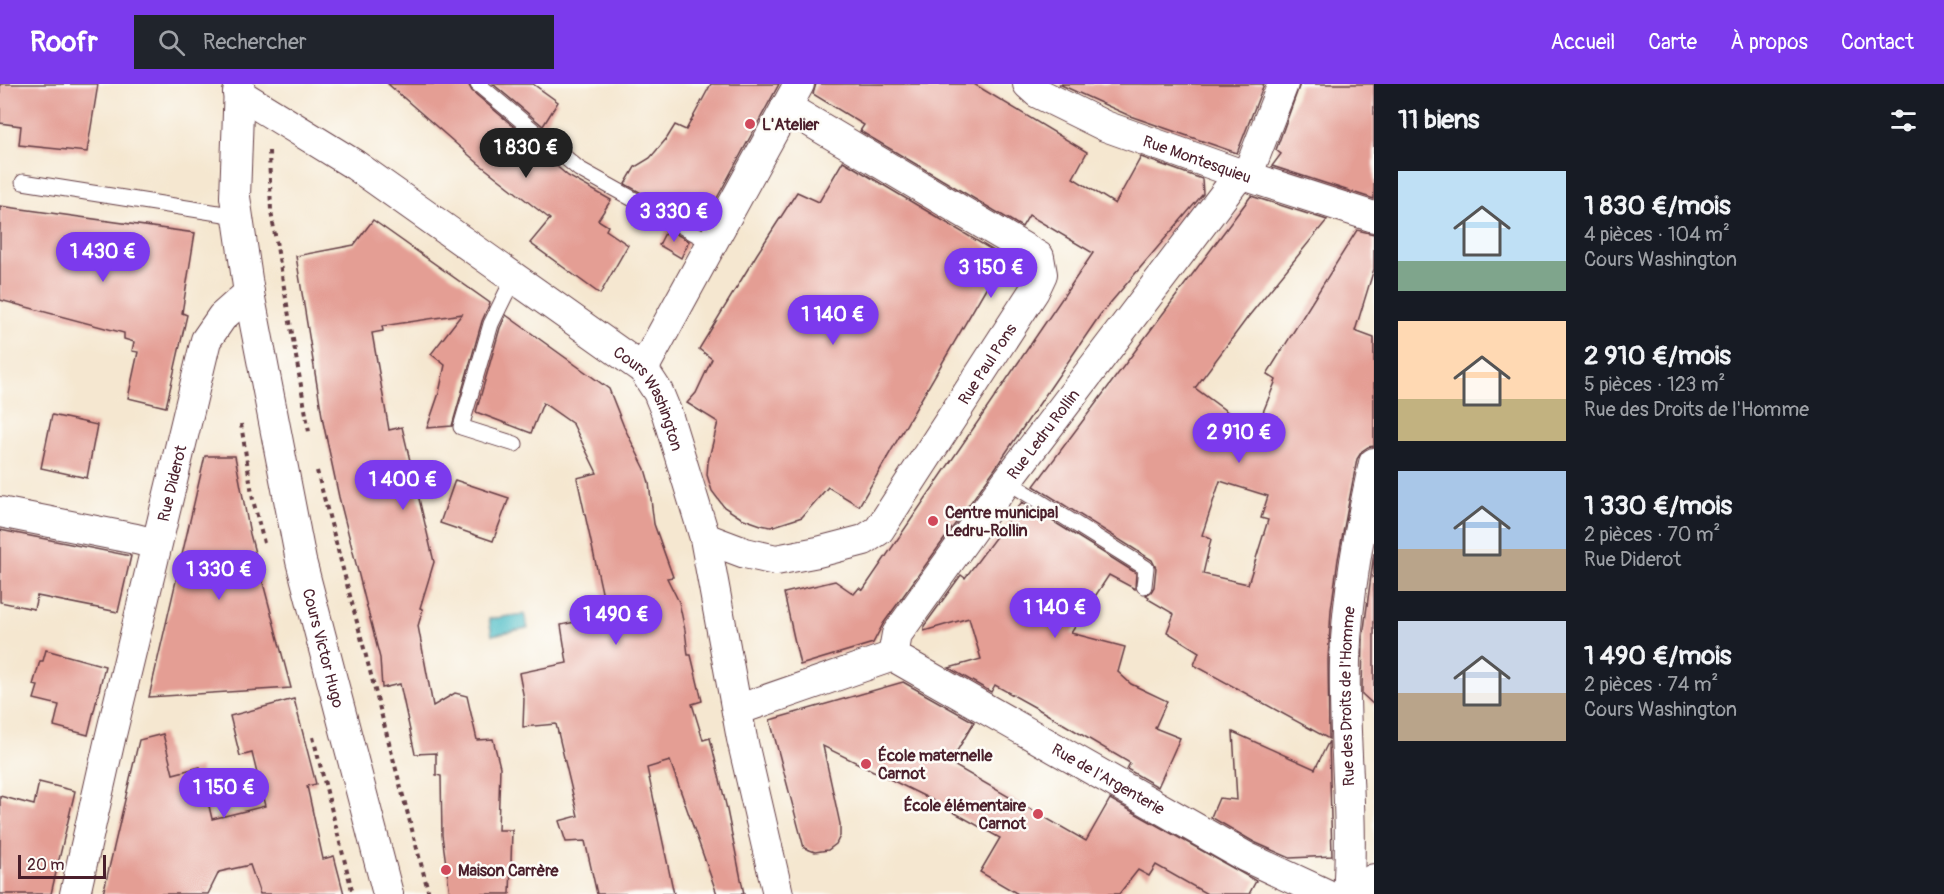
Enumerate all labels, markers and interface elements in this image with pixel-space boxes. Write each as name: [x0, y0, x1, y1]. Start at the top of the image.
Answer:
search box: [134, 15, 554, 69]
text: Roofr: [30, 25, 98, 60]
icon: search: [155, 26, 188, 59]
text: Rechercher: [203, 28, 307, 56]
text: Accueil: [1551, 29, 1615, 56]
text: Carte: [1648, 29, 1697, 56]
text: À propos: [1730, 29, 1808, 56]
text: Contact: [1841, 29, 1914, 56]
text: 11 biens: [1398, 104, 1479, 136]
icon: filters: [1887, 104, 1920, 137]
place label: L'Atelier: [762, 115, 819, 135]
marker: L'Atelier: [743, 117, 757, 131]
pin: 1 830 €: [471, 128, 581, 179]
street label: Rue Montesquieu: [1140, 131, 1254, 188]
text: 1 830 €: [494, 135, 558, 160]
text: 1 830 €/mois: [1584, 190, 1731, 222]
pin: 3 330 €: [619, 192, 729, 243]
icon: home: [1446, 195, 1518, 267]
text: 3 330 €: [639, 199, 709, 224]
text: 4 pièces · 104 m²: [1584, 222, 1730, 247]
pin: 1 430 €: [48, 232, 158, 283]
text: 1 430 €: [70, 239, 136, 264]
text: Cours Washington: [1584, 247, 1737, 272]
pin: 3 150 €: [936, 248, 1046, 299]
text: 3 150 €: [958, 255, 1024, 280]
pin: 1 140 €: [778, 295, 888, 346]
text: 1 140 €: [802, 302, 864, 327]
street label: Rue Paul Pons: [954, 320, 1021, 409]
text: 2 910 €/mois: [1584, 340, 1731, 372]
street label: Cours Washington: [609, 342, 687, 453]
icon: home: [1446, 345, 1518, 417]
text: 5 pièces · 123 m²: [1584, 372, 1725, 397]
street label: Rue Ledru Rollin: [1003, 385, 1084, 484]
text: Rue des Droits de l'Homme: [1584, 397, 1809, 422]
pin: 2 910 €: [1184, 413, 1294, 464]
text: 2 910 €: [1207, 420, 1271, 445]
street label: Rue Diderot: [154, 443, 191, 524]
pin: 1 400 €: [348, 460, 458, 511]
text: 1 400 €: [369, 467, 437, 492]
text: 1 330 €/mois: [1584, 490, 1732, 522]
icon: home: [1446, 495, 1518, 567]
place label: Centre municipal Ledru-Rollin: [945, 503, 1059, 541]
marker: Centre municipal Ledru-Rollin: [926, 514, 940, 528]
text: 2 pièces · 70 m²: [1584, 522, 1720, 547]
text: Rue Diderot: [1584, 547, 1681, 572]
pin: 1 330 €: [164, 550, 274, 601]
text: 1 330 €: [186, 557, 252, 582]
street label: Cours Victor Hugo: [298, 586, 348, 710]
pin: 1 140 €: [1000, 588, 1110, 639]
pin: 1 490 €: [561, 595, 671, 646]
text: 1 140 €: [1024, 595, 1086, 620]
text: 1 490 €: [583, 602, 649, 627]
street label: Rue des Droits de l'Homme: [1336, 605, 1360, 787]
text: 1 490 €/mois: [1584, 640, 1731, 672]
icon: home: [1446, 645, 1518, 717]
text: 2 pièces · 74 m²: [1584, 672, 1718, 697]
text: Cours Washington: [1584, 697, 1737, 722]
street label: Rue de l'Argenterie: [1048, 740, 1168, 820]
place label: École maternelle Carnot: [878, 745, 994, 784]
marker: École maternelle Carnot: [859, 757, 873, 771]
pin: 1 150 €: [169, 768, 279, 819]
text: 1 150 €: [193, 775, 255, 800]
place label: École élémentaire Carnot: [904, 795, 1027, 834]
marker: École élémentaire Carnot: [1031, 807, 1045, 821]
scale bar: [18, 852, 106, 880]
text: 20 m: [27, 855, 65, 875]
place label: Maison Carrère: [458, 861, 560, 881]
marker: Maison Carrère: [439, 863, 453, 877]

